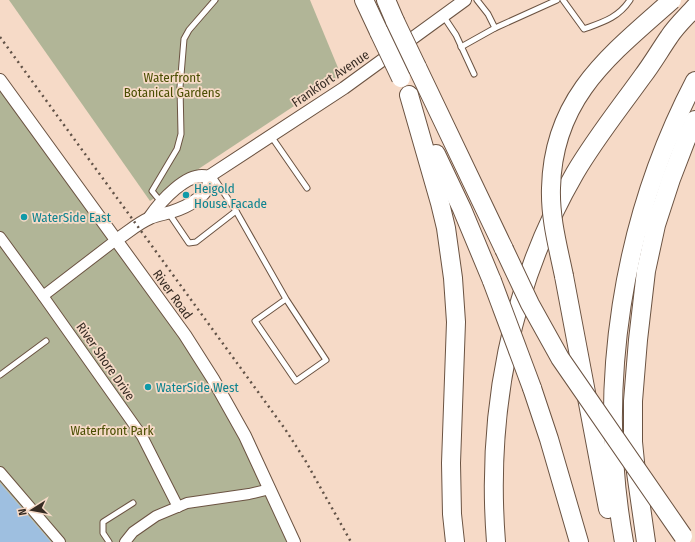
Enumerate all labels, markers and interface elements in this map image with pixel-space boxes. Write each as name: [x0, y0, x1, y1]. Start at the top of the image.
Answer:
street label: Frankfort Avenue: [289, 47, 372, 110]
park label: Waterfront Botanical Gardens: [124, 70, 221, 100]
place label: Heigold House Facade: [194, 181, 267, 211]
marker: Heigold House Facade: [181, 190, 191, 200]
place label: WaterSide East: [32, 210, 112, 225]
marker: WaterSide East: [19, 212, 29, 222]
street label: River Road: [150, 267, 195, 322]
street label: River Shore Drive: [73, 320, 138, 403]
place label: WaterSide West: [156, 380, 239, 395]
marker: WaterSide West: [143, 382, 153, 392]
park label: Waterfront Park: [71, 423, 154, 438]
north arrow: [12, 490, 52, 530]
text: N: [16, 507, 30, 516]

